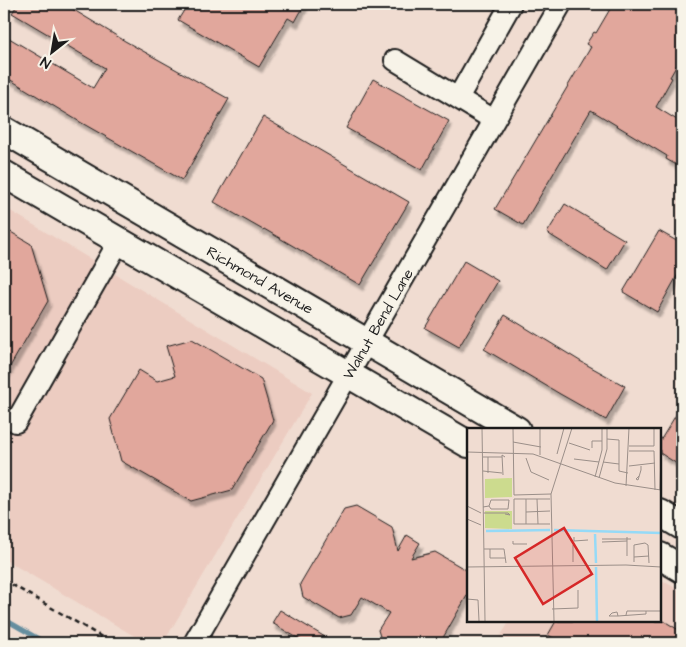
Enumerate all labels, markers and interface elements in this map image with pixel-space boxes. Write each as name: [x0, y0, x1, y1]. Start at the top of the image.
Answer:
north arrow: [28, 28, 78, 78]
text: N: [37, 51, 55, 73]
street label: Richmond Avenue: [203, 241, 317, 320]
street label: Walnut Bend Lane: [338, 265, 419, 384]
inset map: [467, 428, 661, 622]

